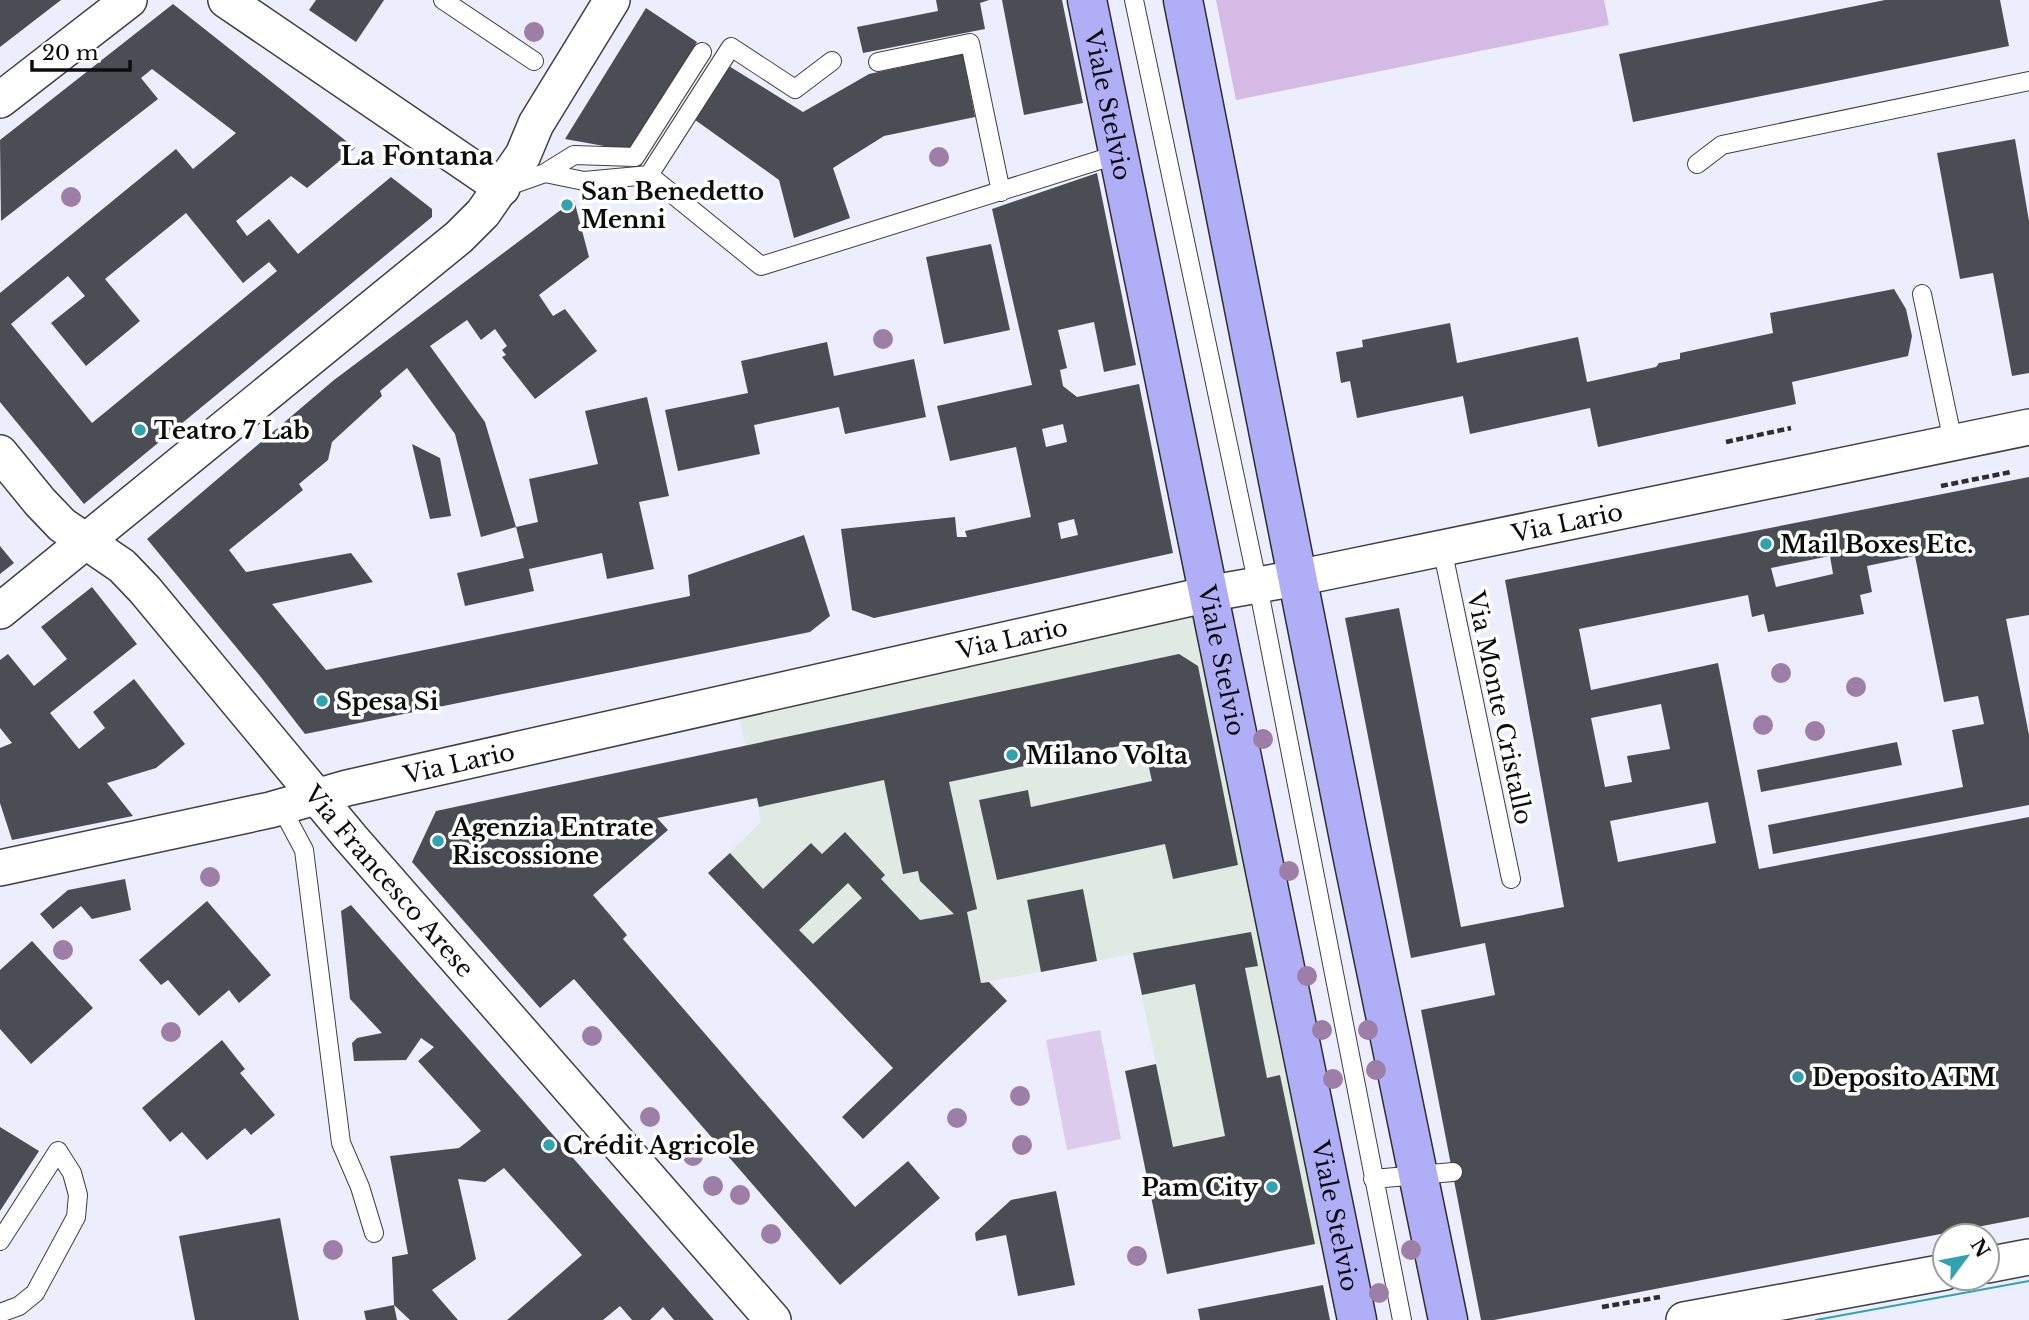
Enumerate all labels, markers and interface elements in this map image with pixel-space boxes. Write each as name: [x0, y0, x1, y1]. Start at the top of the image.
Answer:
street label: Viale Stelvio: [1079, 26, 1138, 183]
scale bar: [32, 28, 130, 72]
text: 20 m: [42, 40, 99, 66]
district label: La Fontana: [340, 140, 494, 172]
place label: San Benedetto Menni: [581, 177, 764, 234]
marker: San Benedetto Menni: [559, 197, 575, 213]
place label: Teatro 7 Lab: [154, 416, 310, 445]
marker: Teatro 7 Lab: [132, 422, 148, 438]
street label: Via Lario: [1508, 497, 1625, 548]
place label: Mail Boxes Etc.: [1780, 530, 1973, 559]
marker: Mail Boxes Etc.: [1758, 536, 1774, 552]
street label: Viale Stelvio: [1192, 582, 1252, 738]
street label: Via Monte Cristallo: [1461, 588, 1539, 827]
street label: Via Lario: [953, 612, 1070, 665]
place label: Spesa Si: [336, 687, 439, 716]
marker: Spesa Si: [314, 693, 330, 709]
street label: Via Lario: [400, 736, 517, 790]
place label: Milano Volta: [1026, 741, 1188, 770]
marker: Milano Volta: [1004, 747, 1020, 763]
street label: Via Francesco Arese: [298, 778, 480, 983]
place label: Agenzia Entrate Riscossione: [451, 813, 654, 870]
marker: Agenzia Entrate Riscossione: [430, 833, 446, 849]
place label: Deposito ATM: [1812, 1063, 1996, 1092]
marker: Deposito ATM: [1790, 1069, 1806, 1085]
place label: Crédit Agricole: [563, 1131, 755, 1160]
marker: Crédit Agricole: [541, 1137, 557, 1153]
street label: Viale Stelvio: [1306, 1137, 1365, 1294]
place label: Pam City: [1141, 1173, 1258, 1202]
marker: Pam City: [1264, 1179, 1280, 1195]
north arrow: [1931, 1222, 2001, 1292]
text: N: [1966, 1235, 1995, 1262]

